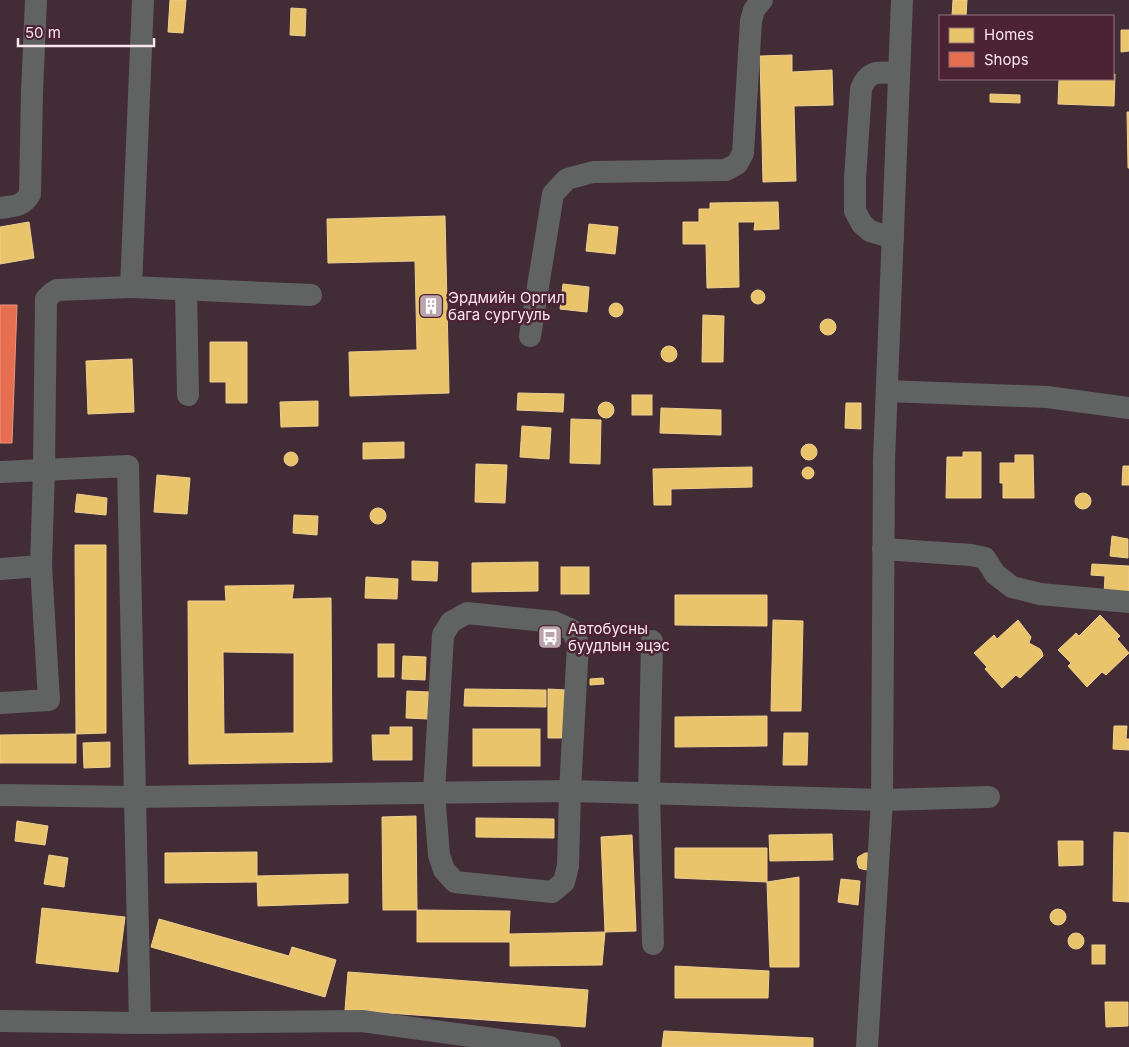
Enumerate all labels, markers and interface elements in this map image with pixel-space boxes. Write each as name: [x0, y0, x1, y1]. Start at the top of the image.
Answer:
scale bar: [18, 15, 154, 47]
legend: [939, 15, 1114, 80]
text: 50 m: [25, 23, 61, 42]
text: Homes: [984, 25, 1034, 44]
text: Shops: [984, 50, 1029, 69]
place label: Эрдмийн Оргил бага сургууль: [448, 288, 565, 324]
building icon: Эрдмийн Оргил бага сургууль: [418, 293, 444, 319]
place label: Автобусны буудлын эцэс: [568, 619, 670, 655]
bus stop icon: Автобусны буудлын эцэс: [537, 624, 563, 650]

